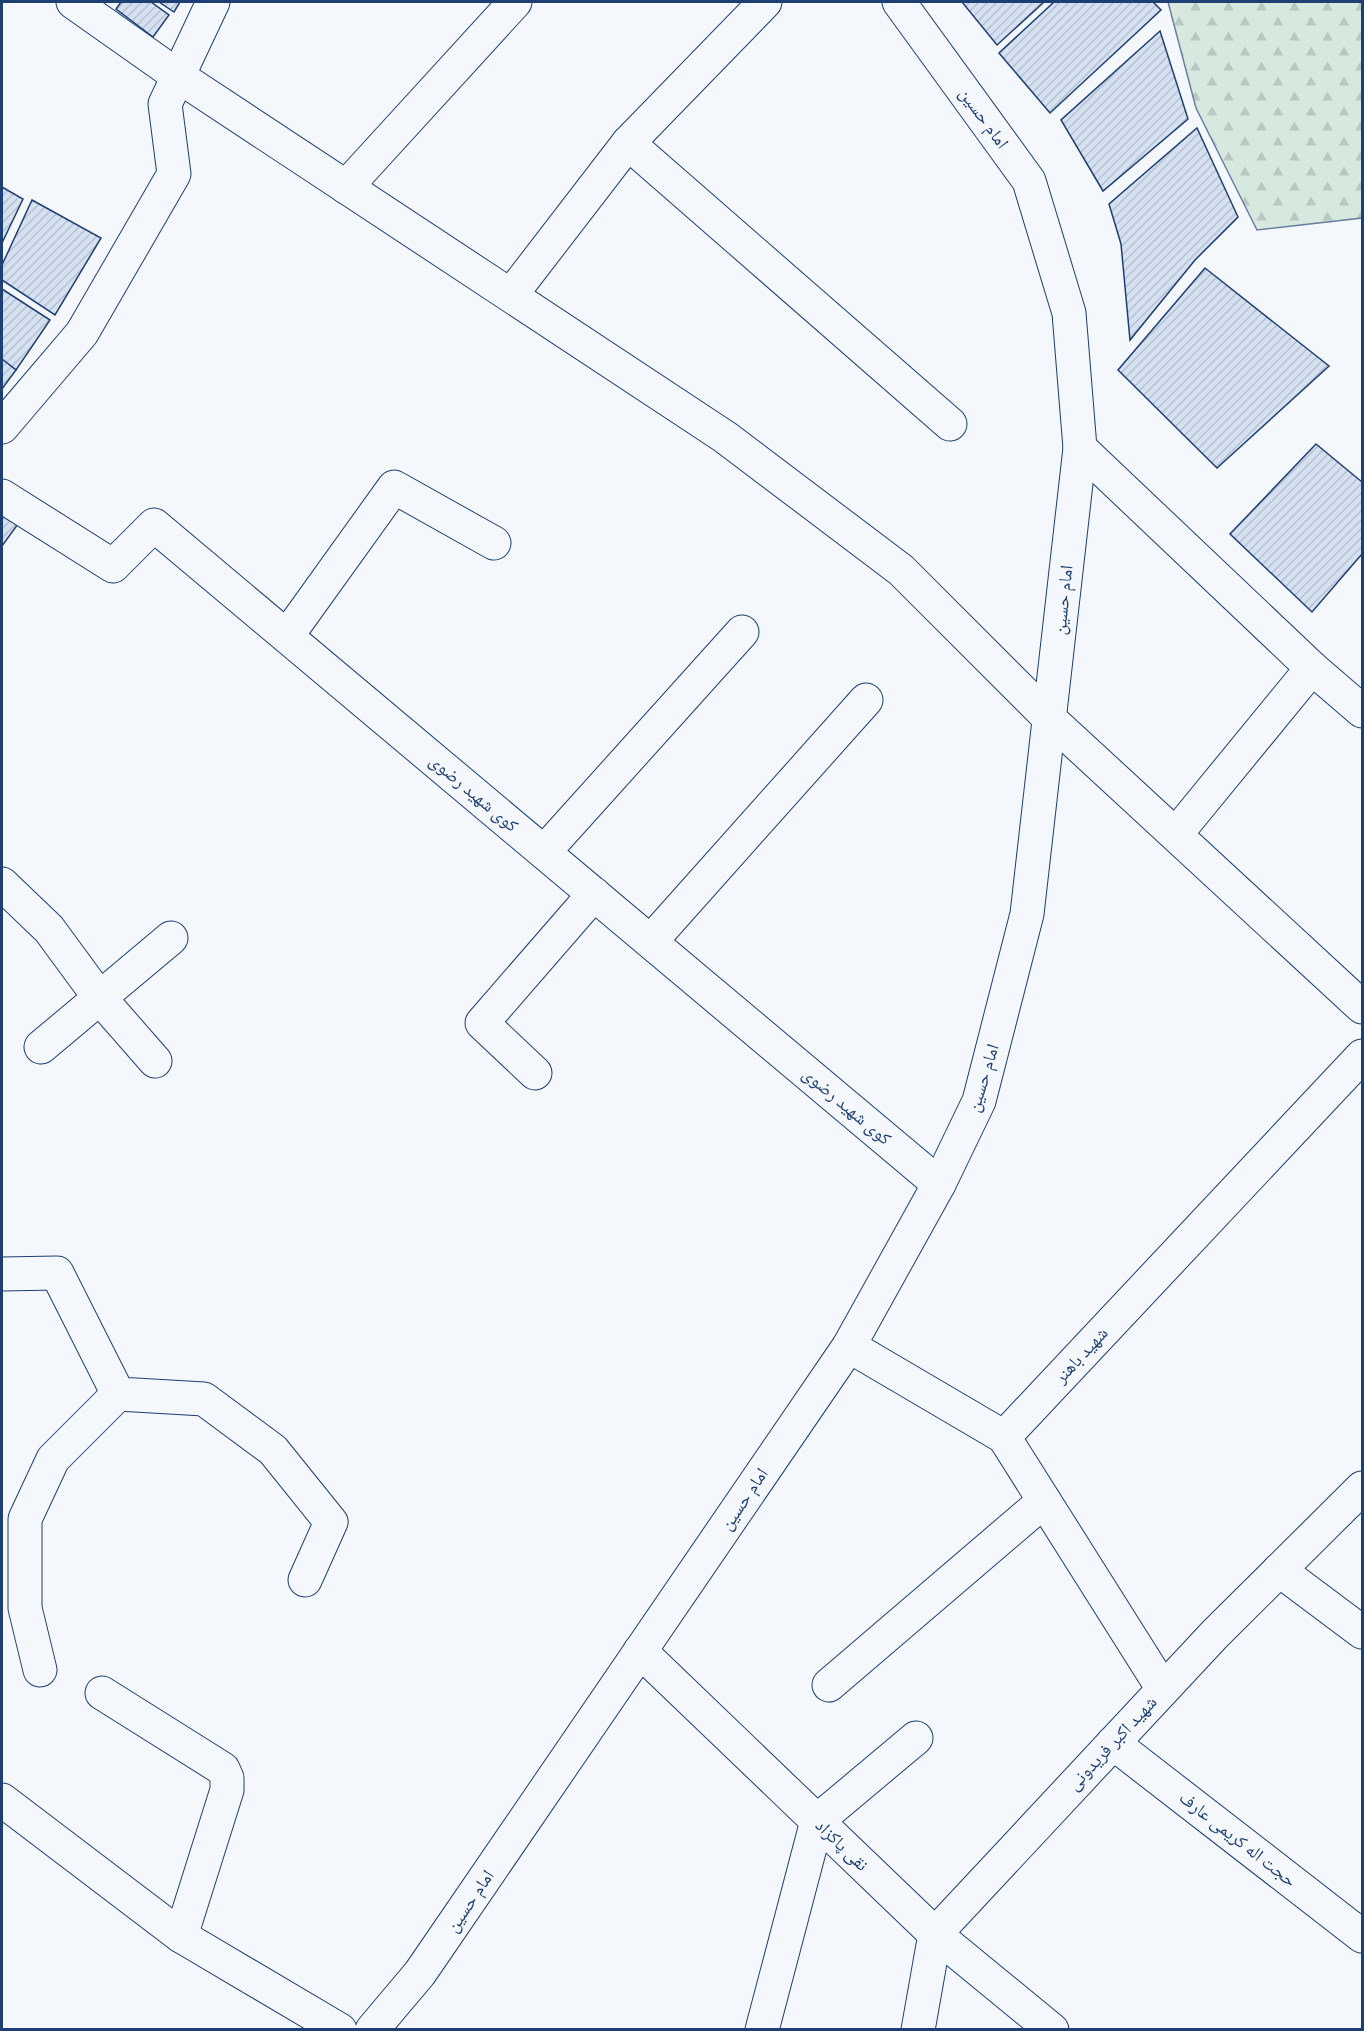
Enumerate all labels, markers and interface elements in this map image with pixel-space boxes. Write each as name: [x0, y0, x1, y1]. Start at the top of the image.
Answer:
street label: امام حسین: [950, 82, 1015, 156]
street label: امام حسین: [1046, 564, 1084, 637]
street label: کوی شهید رضوی: [421, 748, 525, 841]
street label: امام حسین: [960, 1041, 1010, 1117]
street label: کوی شهید رضوی: [794, 1061, 898, 1154]
street label: شهید باهنر: [1047, 1321, 1117, 1393]
street label: امام حسین: [714, 1463, 778, 1538]
street label: شهید اکبر فریدونی: [1061, 1690, 1166, 1799]
street label: حجت اله کریمی عارف: [1171, 1785, 1302, 1896]
street label: نقی پاکزاد: [807, 1813, 875, 1880]
street label: امام حسین: [440, 1865, 504, 1940]

